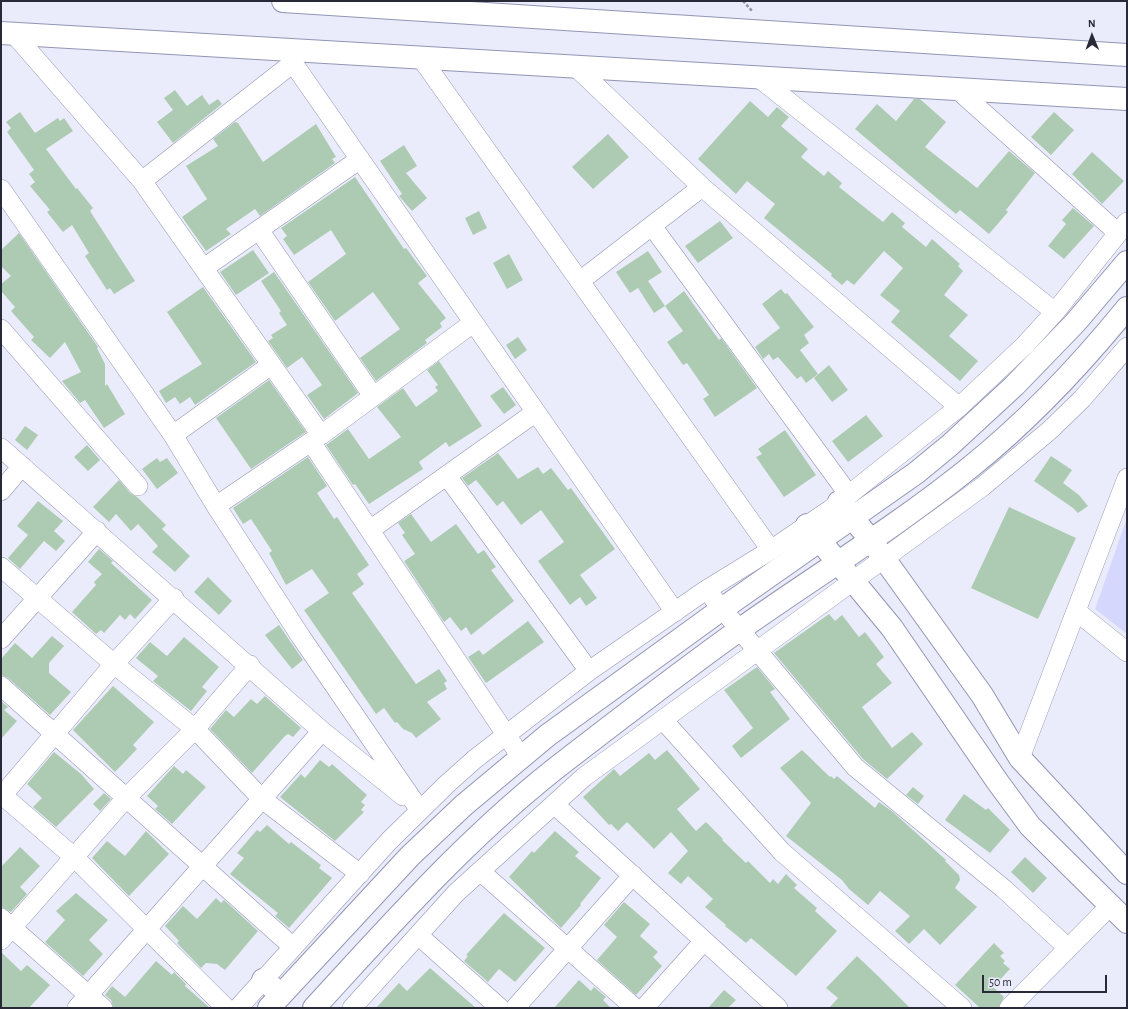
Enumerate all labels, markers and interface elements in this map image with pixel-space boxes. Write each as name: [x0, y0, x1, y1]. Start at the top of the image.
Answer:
north arrow: [1072, 16, 1112, 56]
text: N: [1088, 18, 1096, 29]
scale bar: [984, 967, 1109, 993]
text: 50 m: [989, 976, 1012, 988]

